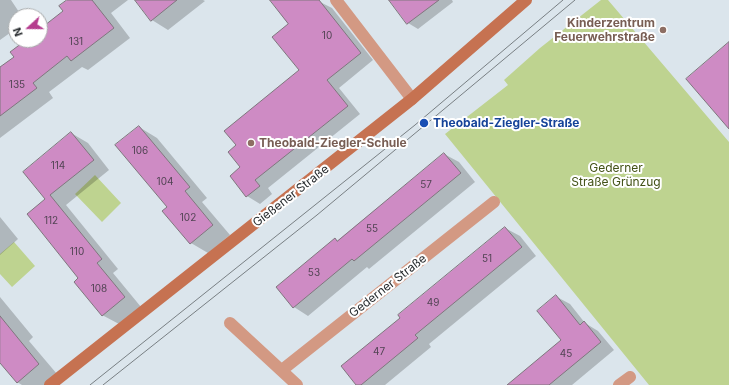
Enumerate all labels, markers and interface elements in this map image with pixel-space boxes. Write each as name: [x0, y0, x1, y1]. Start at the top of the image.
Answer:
north arrow: [8, 8, 48, 48]
place label: Kinderzentrum Feuerwehrstraße: [554, 16, 655, 44]
marker: Kinderzentrum Feuerwehrstraße: [658, 25, 668, 35]
text: N: [10, 26, 26, 38]
house number: 10: [322, 30, 332, 42]
house number: 131: [69, 36, 83, 48]
house number: 135: [9, 79, 25, 91]
place label: Theobald-Ziegler-Straße: [433, 116, 579, 130]
marker: Theobald-Ziegler-Straße: [418, 117, 430, 129]
place label: Theobald-Ziegler-Schule: [259, 136, 407, 150]
marker: Theobald-Ziegler-Schule: [246, 138, 256, 148]
house number: 106: [132, 145, 148, 157]
house number: 114: [51, 160, 65, 172]
park label: Gederner Straße Grünzug: [571, 161, 661, 189]
street label: Gießener Straße: [250, 162, 332, 230]
house number: 104: [157, 176, 173, 188]
house number: 57: [420, 179, 432, 191]
house number: 102: [180, 212, 196, 224]
house number: 112: [44, 215, 58, 227]
house number: 55: [366, 223, 378, 235]
house number: 110: [70, 246, 84, 258]
street label: Gederner Straße: [346, 251, 430, 321]
house number: 51: [482, 253, 492, 265]
house number: 53: [308, 267, 320, 279]
house number: 108: [91, 283, 107, 295]
house number: 49: [427, 297, 439, 309]
house number: 47: [373, 346, 385, 358]
house number: 45: [560, 348, 572, 360]

